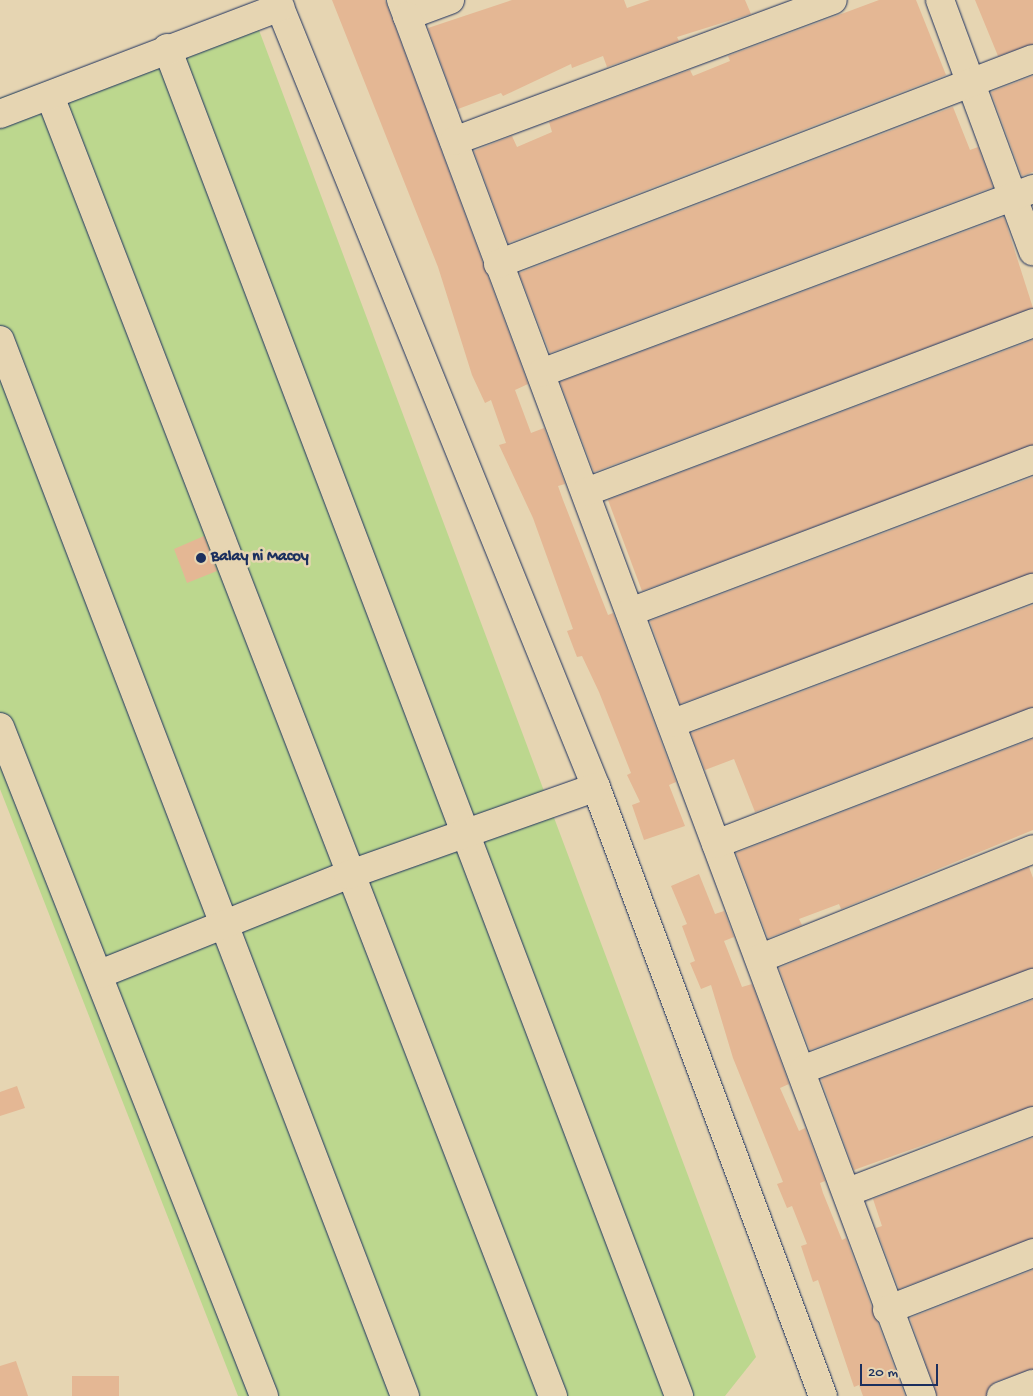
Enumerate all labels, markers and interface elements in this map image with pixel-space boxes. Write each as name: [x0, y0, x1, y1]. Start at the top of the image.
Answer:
place label: Balay ni Macoy: [211, 548, 309, 568]
marker: Balay ni Macoy: [195, 552, 207, 564]
scale bar: [863, 1354, 940, 1386]
text: 20 m: [868, 1364, 898, 1382]

